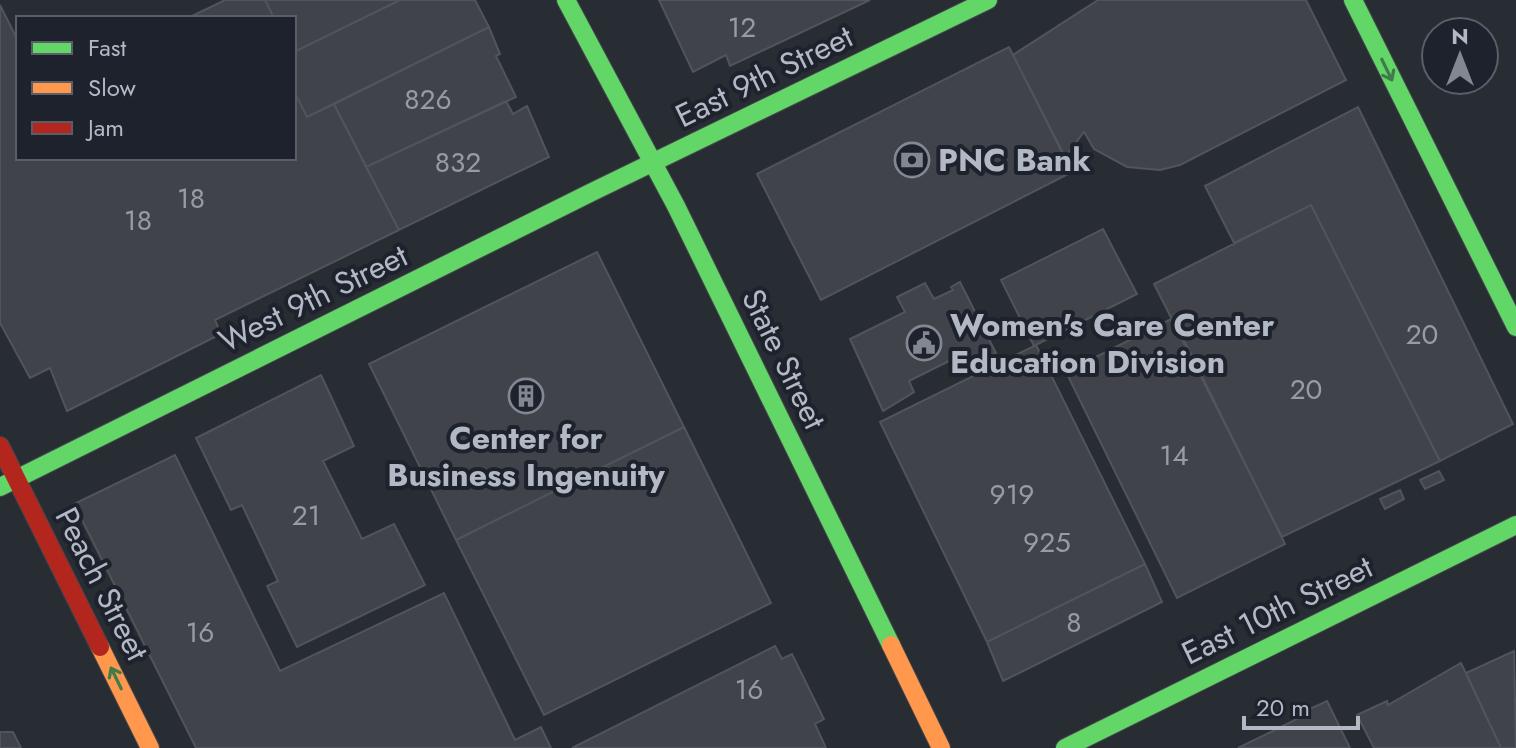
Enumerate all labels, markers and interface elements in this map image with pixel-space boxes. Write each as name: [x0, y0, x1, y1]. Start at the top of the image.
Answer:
house number: 12: [728, 7, 756, 48]
street label: East 9th Street: [668, 13, 861, 139]
legend: [16, 16, 296, 160]
north arrow: [1420, 16, 1500, 96]
text: N: [1451, 20, 1469, 52]
text: Fast: [88, 30, 126, 65]
one-way arrow: [1380, 57, 1396, 81]
text: Slow: [88, 70, 136, 105]
house number: 826: [404, 79, 452, 120]
text: Jam: [85, 110, 124, 145]
place label: PNC Bank: [938, 137, 1091, 183]
bank icon: PNC Bank: [893, 141, 931, 179]
house number: 832: [435, 142, 481, 183]
house number: 18: [177, 178, 205, 219]
house number: 18: [124, 200, 152, 241]
street label: West 9th Street: [211, 232, 415, 364]
street label: State Street: [730, 281, 838, 437]
place label: Women's Care Center Education Division: [950, 302, 1274, 385]
house number: 20: [1406, 314, 1438, 355]
public building icon: Women's Care Center Education Division: [905, 324, 943, 362]
house number: 20: [1290, 369, 1322, 410]
building icon: Center for Business Ingenuity: [507, 377, 545, 415]
place label: Center for Business Ingenuity: [387, 415, 665, 498]
house number: 14: [1160, 435, 1188, 476]
house number: 919: [990, 474, 1034, 515]
house number: 21: [292, 495, 320, 536]
street label: Peach Street: [44, 499, 160, 669]
house number: 925: [1023, 522, 1071, 563]
street label: East 10th Street: [1174, 544, 1380, 676]
house number: 8: [1066, 602, 1082, 643]
house number: 16: [186, 612, 214, 653]
one-way arrow: [107, 667, 123, 691]
house number: 16: [735, 669, 763, 710]
scale bar: [1244, 680, 1358, 730]
text: 20 m: [1256, 690, 1310, 725]

